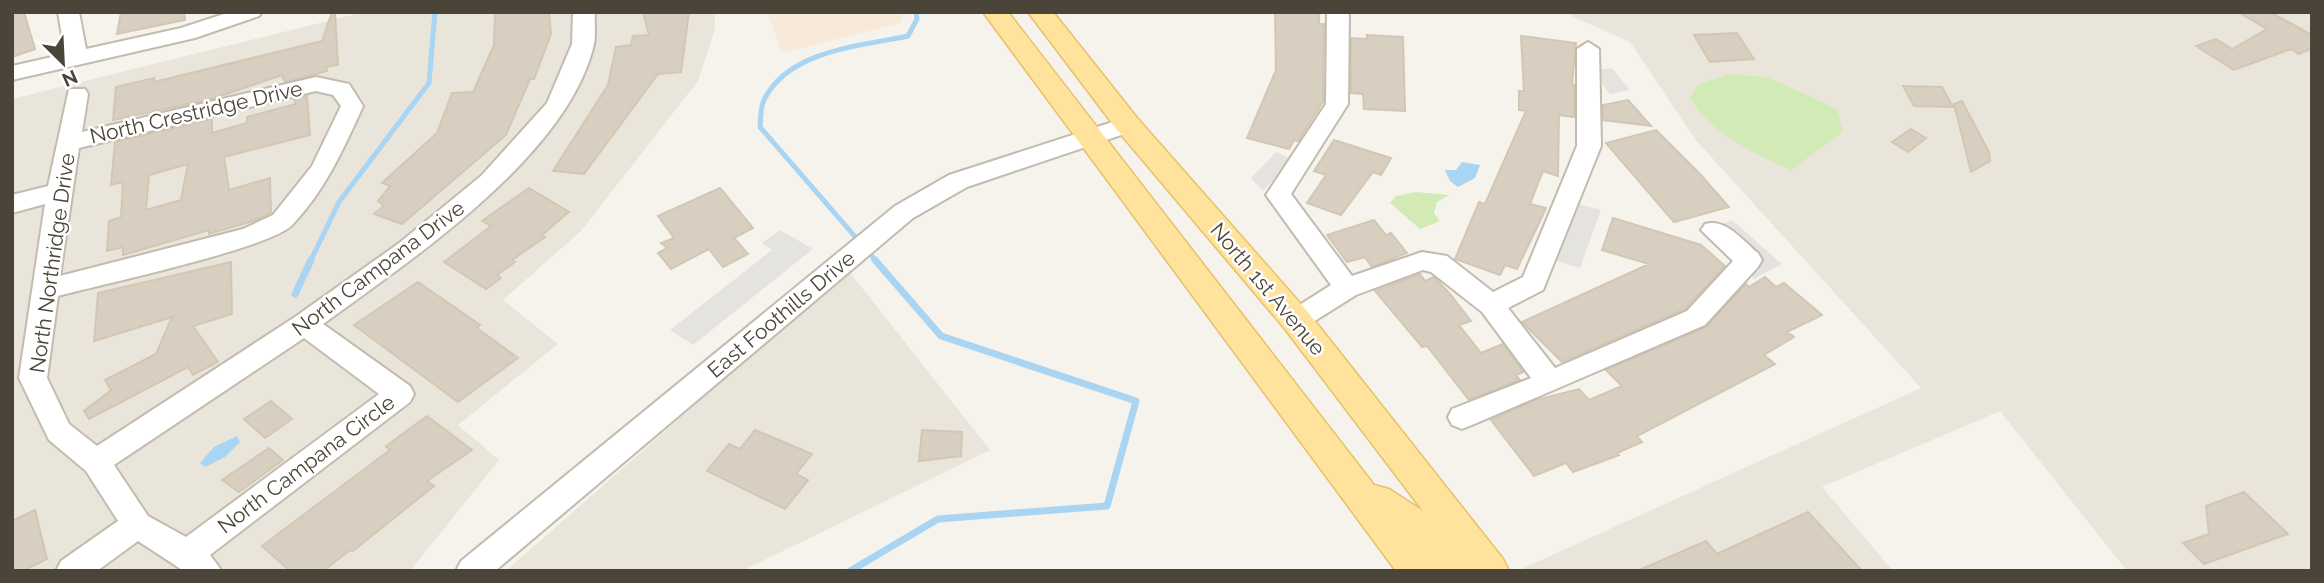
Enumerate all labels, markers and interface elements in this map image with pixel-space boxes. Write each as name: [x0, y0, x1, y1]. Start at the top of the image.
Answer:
north arrow: [28, 28, 98, 98]
text: N: [59, 66, 81, 92]
street label: North Crestridge Drive: [87, 75, 305, 149]
street label: North Northridge Drive: [24, 152, 80, 374]
street label: North Campana Drive: [287, 195, 469, 341]
street label: North 1st Avenue: [1205, 218, 1331, 360]
street label: East Foothills Drive: [702, 245, 860, 383]
street label: North Campana Circle: [213, 389, 399, 539]

